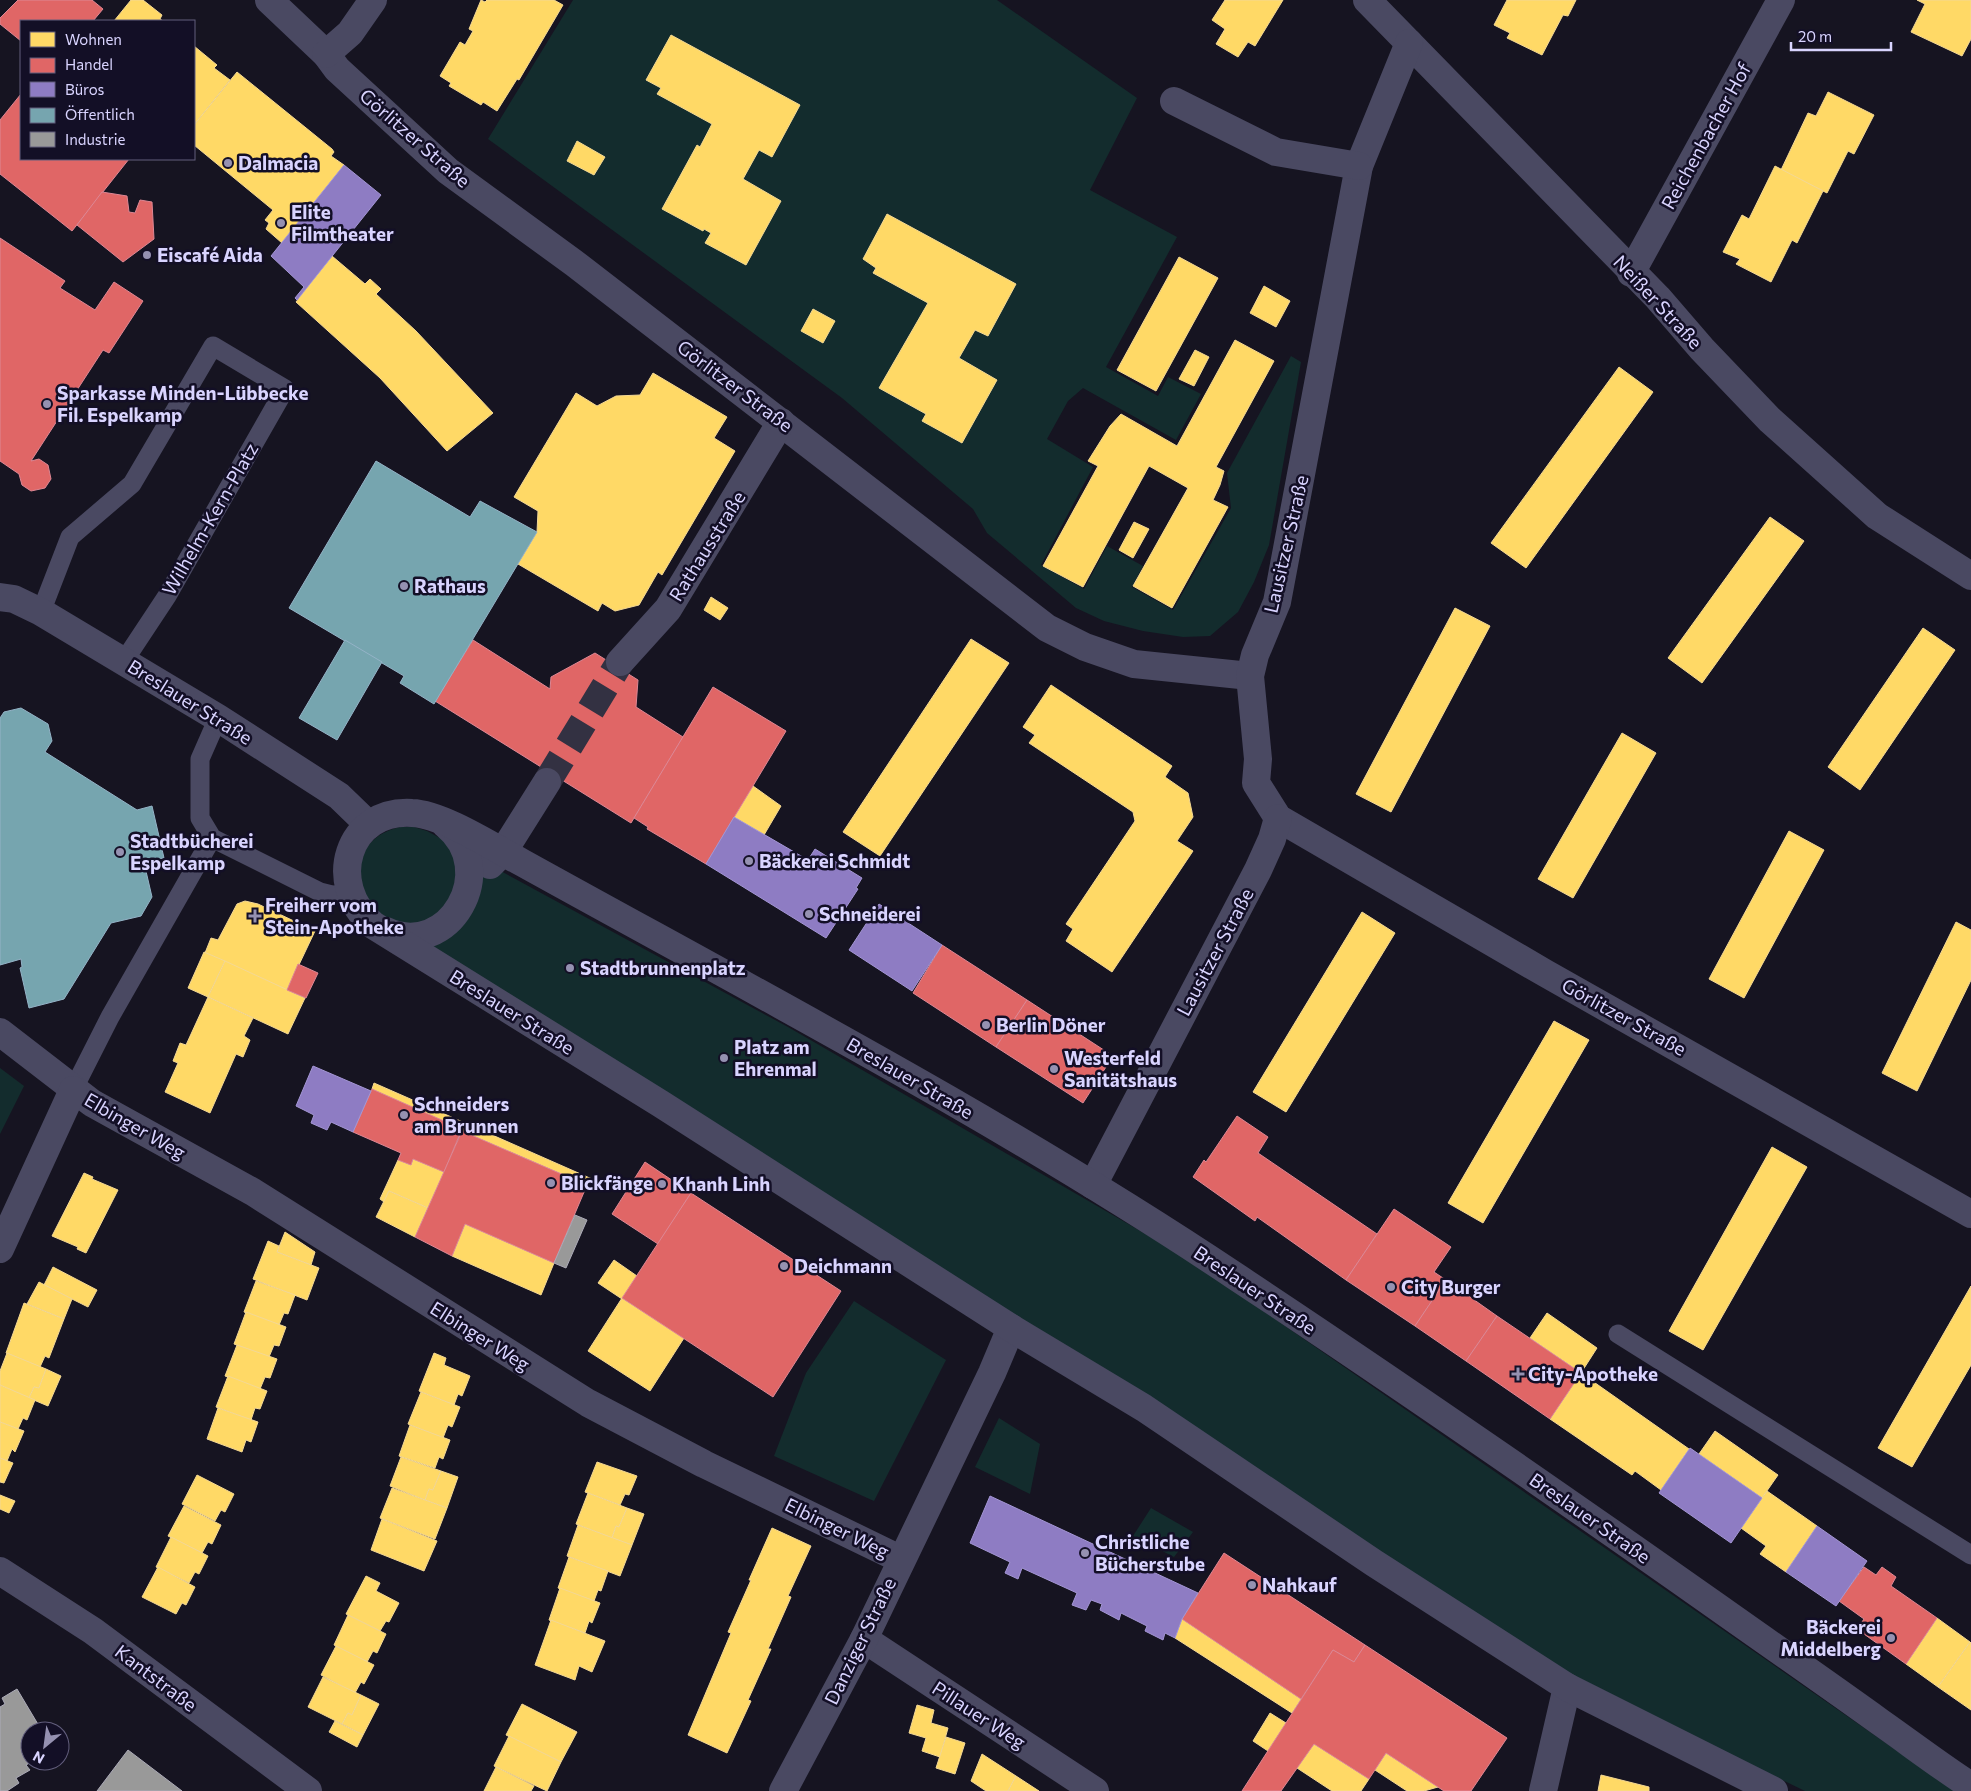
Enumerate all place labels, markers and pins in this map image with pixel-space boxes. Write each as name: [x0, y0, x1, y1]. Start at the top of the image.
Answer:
place label: Dalmacia: [238, 151, 318, 174]
marker: Dalmacia: [222, 157, 234, 169]
place label: Elite Filmtheater: [291, 200, 394, 245]
marker: Elite Filmtheater: [275, 217, 287, 229]
place label: Eiscafé Aida: [157, 243, 263, 266]
marker: Eiscafé Aida: [141, 249, 153, 261]
place label: Sparkasse Minden-Lübbecke Fil. Espelkamp: [57, 381, 309, 426]
marker: Sparkasse Minden-Lübbecke Fil. Espelkamp: [41, 398, 53, 410]
place label: Rathaus: [414, 574, 486, 597]
marker: Rathaus: [398, 580, 410, 592]
place label: Stadtbücherei Espelkamp: [130, 829, 254, 874]
marker: Stadtbücherei Espelkamp: [114, 846, 126, 858]
place label: Bäckerei Schmidt: [759, 849, 910, 872]
marker: Bäckerei Schmidt: [743, 855, 755, 867]
place label: Freiherr vom Stein-Apotheke: [265, 893, 404, 938]
place label: Schneiderei: [819, 902, 921, 925]
marker: Schneiderei: [803, 908, 815, 920]
marker: Freiherr vom Stein-Apotheke: [249, 910, 261, 922]
place label: Stadtbrunnenplatz: [580, 956, 746, 979]
marker: Stadtbrunnenplatz: [564, 962, 576, 974]
place label: Berlin Döner: [996, 1013, 1106, 1036]
marker: Berlin Döner: [980, 1019, 992, 1031]
place label: Platz am Ehrenmal: [734, 1035, 817, 1080]
place label: Westerfeld Sanitätshaus: [1064, 1046, 1177, 1091]
marker: Platz am Ehrenmal: [718, 1052, 730, 1064]
marker: Westerfeld Sanitätshaus: [1048, 1063, 1060, 1075]
place label: Schneiders am Brunnen: [414, 1092, 518, 1137]
marker: Schneiders am Brunnen: [398, 1109, 410, 1121]
place label: Blickfänge: [561, 1171, 653, 1194]
place label: Khanh Linh: [672, 1172, 770, 1195]
marker: Blickfänge: [545, 1177, 557, 1189]
marker: Khanh Linh: [656, 1178, 668, 1190]
place label: Deichmann: [794, 1254, 892, 1277]
marker: Deichmann: [778, 1260, 790, 1272]
place label: City Burger: [1401, 1275, 1501, 1298]
marker: City Burger: [1385, 1281, 1397, 1293]
place label: City-Apotheke: [1528, 1362, 1658, 1385]
marker: City-Apotheke: [1512, 1368, 1524, 1380]
place label: Christliche Bücherstube: [1095, 1530, 1205, 1575]
marker: Christliche Bücherstube: [1079, 1547, 1091, 1559]
place label: Nahkauf: [1262, 1573, 1337, 1596]
marker: Nahkauf: [1246, 1579, 1258, 1591]
place label: Bäckerei Middelberg: [1780, 1615, 1882, 1660]
marker: Bäckerei Middelberg: [1885, 1632, 1897, 1644]

